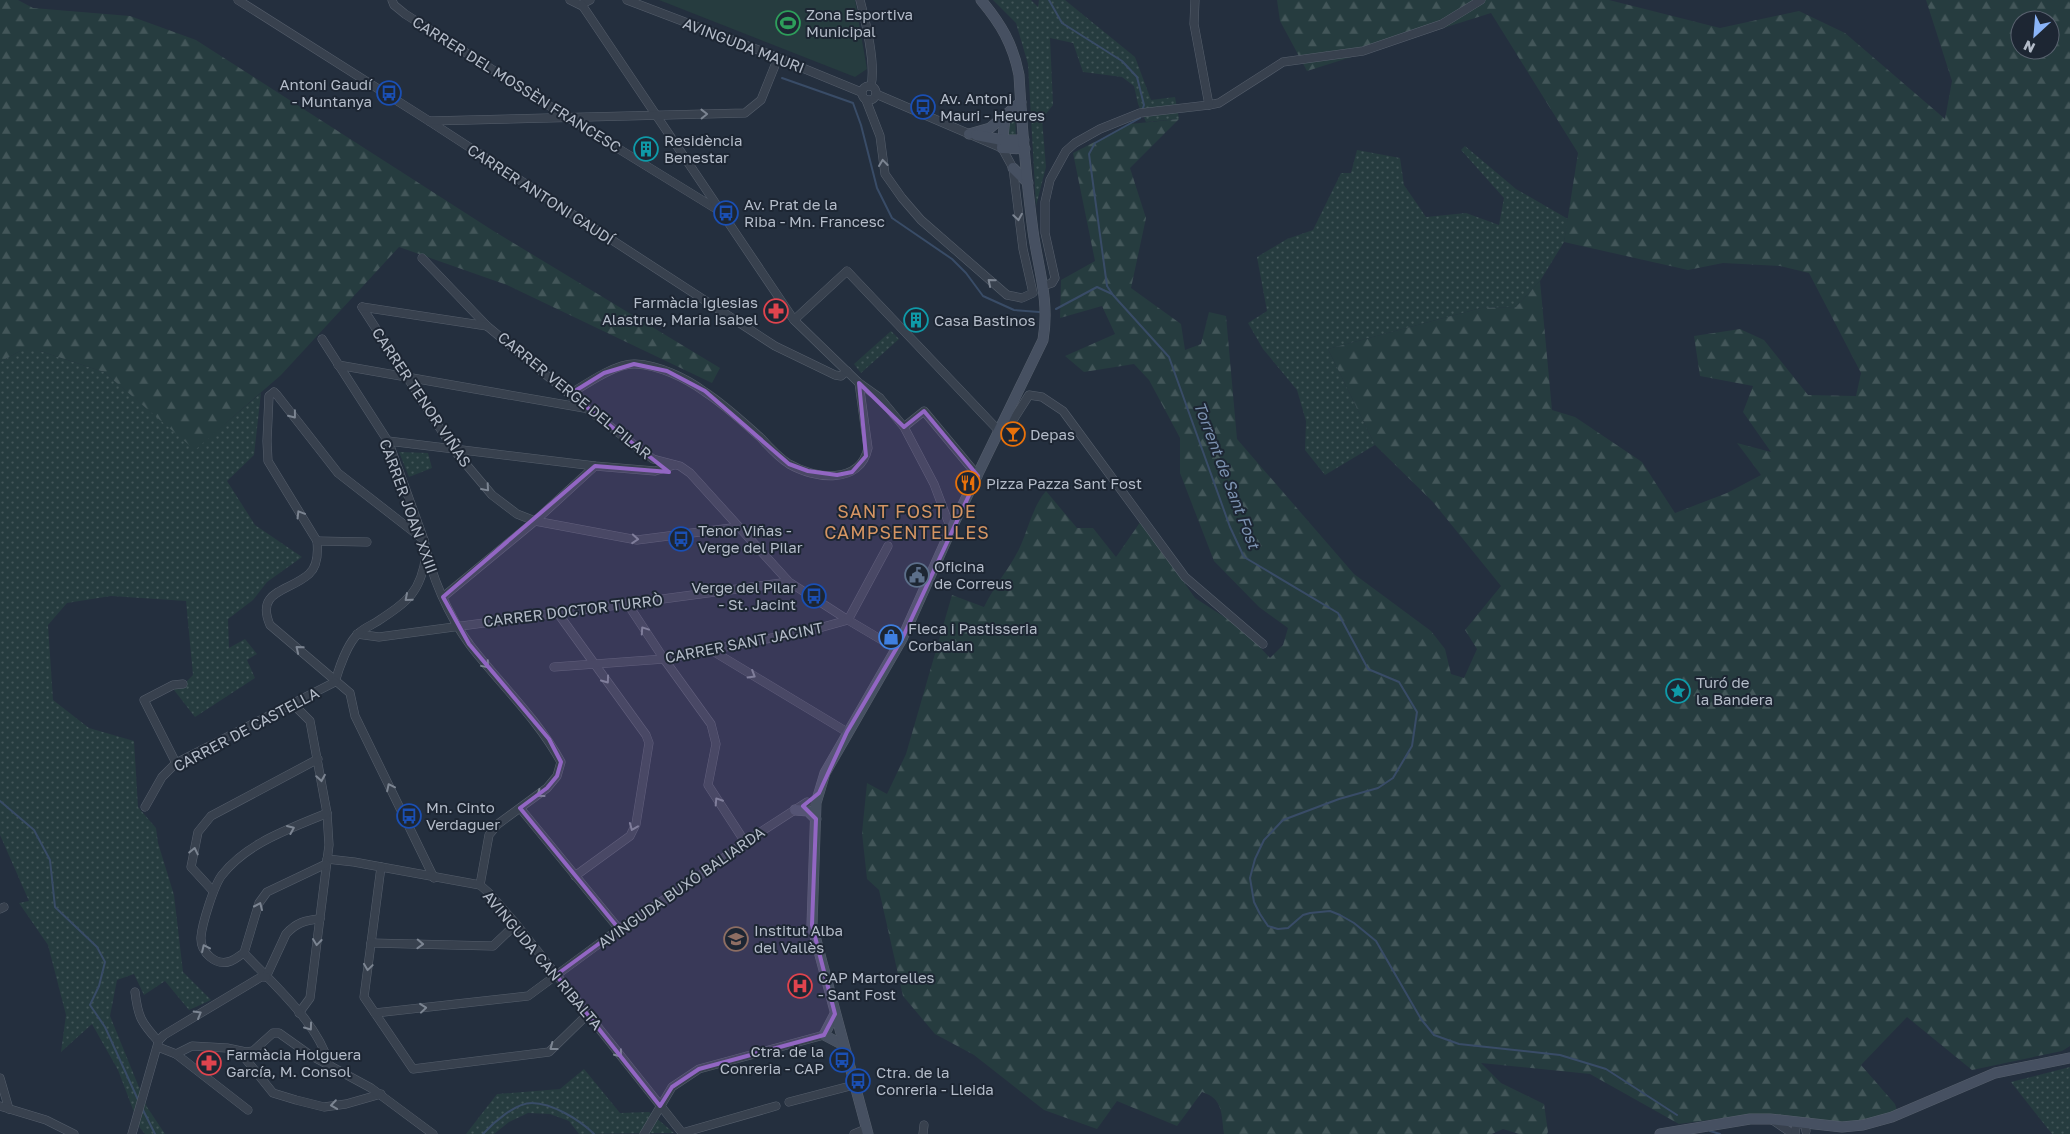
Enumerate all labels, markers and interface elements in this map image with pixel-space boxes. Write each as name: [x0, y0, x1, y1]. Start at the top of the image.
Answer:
place label: Zona Esportiva Municipal: [806, 5, 913, 40]
sports icon: Zona Esportiva Municipal: [775, 10, 801, 36]
north arrow: [2010, 10, 2060, 60]
street label: CARRER DEL MOSSÈN FRANCESC: [409, 12, 625, 156]
street label: AVINGUDA MAURI: [681, 14, 807, 76]
text: N: [2021, 37, 2038, 57]
place label: Antoni Gaudí - Muntanya: [280, 75, 373, 110]
bus stop icon: Antoni Gaudí - Muntanya: [376, 80, 402, 106]
place label: Av. Antoni Mauri - Heures: [940, 89, 1045, 124]
bus stop icon: Av. Antoni Mauri - Heures: [910, 94, 936, 120]
one-way arrow: [700, 109, 708, 119]
place label: Residència Benestar: [664, 131, 743, 166]
building icon: Residència Benestar: [633, 136, 659, 162]
street label: CARRER ANTONI GAUDÍ: [464, 140, 619, 249]
one-way arrow: [878, 159, 889, 167]
place label: Av. Prat de la Riba - Mn. Francesc: [744, 195, 885, 230]
bus stop icon: Av. Prat de la Riba - Mn. Francesc: [713, 200, 739, 226]
one-way arrow: [1013, 213, 1023, 221]
one-way arrow: [987, 279, 996, 288]
place label: Farmàcia Iglesias Alastrue, Maria Isabel: [602, 293, 758, 328]
pharmacy icon: Farmàcia Iglesias Alastrue, Maria Isabel: [763, 298, 789, 324]
building icon: Casa Bastinos: [903, 307, 929, 333]
place label: Casa Bastinos: [934, 311, 1036, 329]
street label: CARRER TENOR VIÑAS: [369, 324, 475, 470]
street label: CARRER VERGE DEL PILAR: [495, 328, 655, 462]
water label: Torrent de Sant Fost: [1190, 399, 1265, 553]
one-way arrow: [287, 409, 295, 418]
bar icon: Depas: [1000, 421, 1026, 447]
place label: Depas: [1030, 425, 1075, 443]
street label: CARRER JOAN XXIII: [376, 436, 442, 576]
restaurant icon: Pizza Pazza Sant Fost: [955, 470, 981, 496]
place label: Pizza Pazza Sant Fost: [986, 474, 1142, 492]
one-way arrow: [480, 482, 489, 491]
district label: SANT FOST DE CAMPSENTELLES: [824, 500, 990, 543]
one-way arrow: [296, 511, 306, 520]
place label: Tenor Viñas - Verge del Pilar: [698, 521, 803, 556]
bus stop icon: Tenor Viñas - Verge del Pilar: [668, 526, 694, 552]
one-way arrow: [632, 533, 640, 544]
place label: Oficina de Correus: [934, 557, 1012, 592]
public building icon: Oficina de Correus: [904, 562, 930, 588]
place label: Verge del Pilar - St. Jacint: [691, 578, 796, 613]
bus stop icon: Verge del Pilar - St. Jacint: [801, 583, 827, 609]
street label: CARRER DOCTOR TURRÒ: [482, 590, 664, 630]
one-way arrow: [404, 592, 413, 601]
street label: CARRER SANT JACINT: [663, 618, 825, 666]
place label: Fleca i Pastisseria Corbalan: [908, 619, 1038, 654]
shop icon: Fleca i Pastisseria Corbalan: [878, 624, 904, 650]
one-way arrow: [641, 626, 651, 635]
one-way arrow: [296, 647, 305, 655]
one-way arrow: [481, 659, 490, 668]
one-way arrow: [747, 669, 756, 679]
place label: Turó de la Bandera: [1696, 673, 1773, 708]
one-way arrow: [600, 674, 609, 683]
place icon: Turó de la Bandera: [1665, 678, 1691, 704]
street label: CARRER DE CASTELLA: [170, 683, 322, 775]
one-way arrow: [315, 774, 326, 782]
one-way arrow: [386, 783, 396, 792]
one-way arrow: [537, 788, 546, 796]
one-way arrow: [715, 797, 725, 806]
place label: Mn. Cinto Verdaguer: [426, 798, 500, 833]
bus stop icon: Mn. Cinto Verdaguer: [396, 803, 422, 829]
street label: AVINGUDA BUXÓ BALIARDA: [594, 822, 768, 952]
one-way arrow: [629, 822, 640, 831]
one-way arrow: [286, 824, 295, 835]
one-way arrow: [189, 847, 199, 856]
street label: AVINGUDA CAN RIBALTA: [480, 887, 606, 1033]
one-way arrow: [253, 903, 263, 912]
place label: Institut Alba del Vallès: [754, 921, 843, 956]
school or university icon: Institut Alba del Vallès: [723, 926, 749, 952]
one-way arrow: [312, 939, 323, 947]
one-way arrow: [416, 939, 424, 949]
one-way arrow: [202, 945, 212, 954]
one-way arrow: [363, 963, 374, 971]
place label: CAP Martorelles - Sant Fost: [818, 968, 935, 1003]
hospital icon: CAP Martorelles - Sant Fost: [787, 973, 813, 999]
one-way arrow: [419, 1003, 427, 1014]
one-way arrow: [193, 1011, 202, 1021]
one-way arrow: [303, 1021, 312, 1031]
one-way arrow: [549, 1041, 558, 1050]
place label: Ctra. de la Conreria - CAP: [720, 1042, 824, 1077]
place label: Farmàcia Holguera García, M. Consol: [226, 1045, 361, 1080]
bus stop icon: Ctra. de la Conreria - CAP: [829, 1047, 855, 1073]
one-way arrow: [613, 1048, 622, 1058]
pharmacy icon: Farmàcia Holguera García, M. Consol: [196, 1050, 222, 1076]
place label: Ctra. de la Conreria - Lleida: [876, 1063, 994, 1098]
bus stop icon: Ctra. de la Conreria - Lleida: [845, 1068, 871, 1094]
one-way arrow: [330, 1100, 338, 1110]

